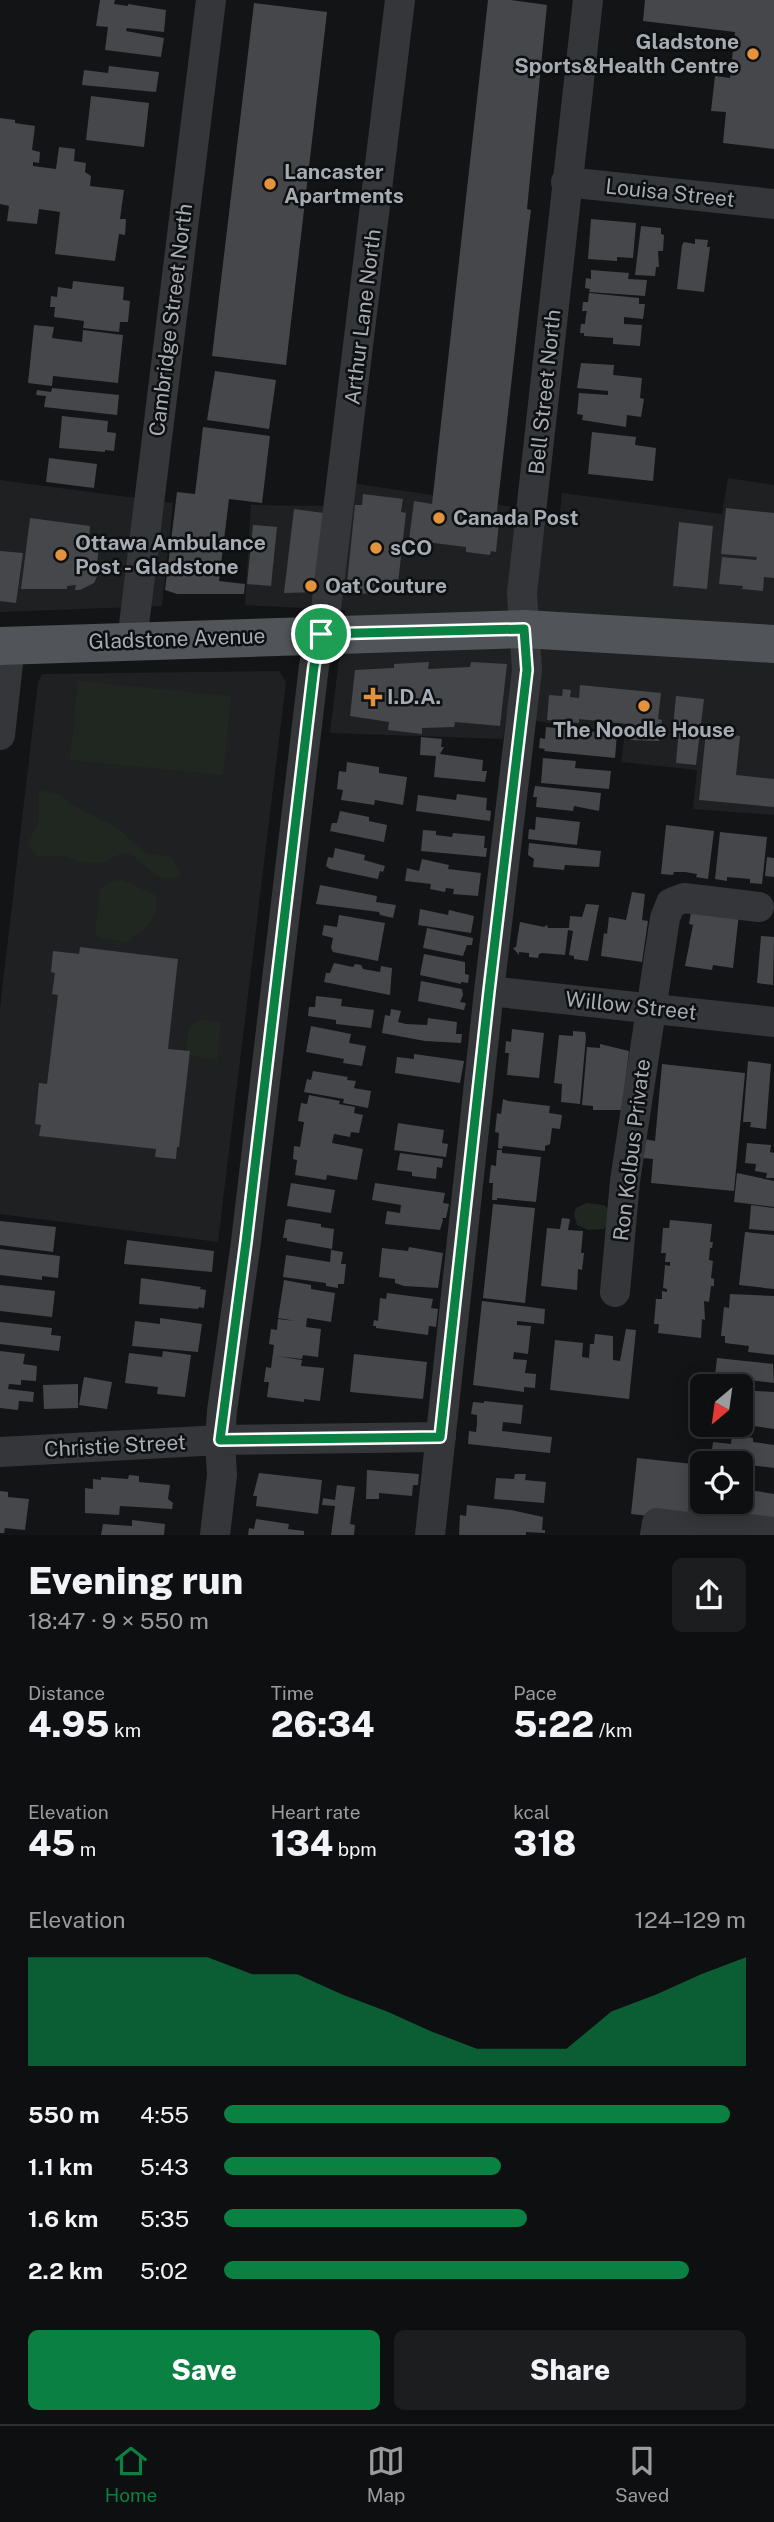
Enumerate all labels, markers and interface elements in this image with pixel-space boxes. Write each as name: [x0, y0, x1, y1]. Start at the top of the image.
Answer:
place label: Gladstone Sports&Health Centre: [514, 29, 739, 78]
marker: Gladstone Sports&Health Centre: [745, 46, 761, 62]
place label: Lancaster Apartments: [284, 159, 404, 208]
street label: Louisa Street: [604, 173, 736, 212]
marker: Lancaster Apartments: [262, 176, 278, 192]
street label: Cambridge Street North: [144, 202, 197, 438]
street label: Arthur Lane North: [339, 228, 386, 406]
street label: Bell Street North: [523, 308, 566, 476]
place label: Canada Post: [453, 505, 579, 530]
marker: Canada Post: [431, 510, 447, 526]
place label: Ottawa Ambulance Post - Gladstone: [75, 530, 266, 579]
place label: sCO: [390, 535, 432, 560]
marker: sCO: [368, 540, 384, 556]
marker: Ottawa Ambulance Post - Gladstone: [53, 547, 69, 563]
place label: Oat Couture: [325, 573, 447, 598]
marker: Oat Couture: [303, 578, 319, 594]
pin: [291, 604, 351, 664]
icon: arrive: [302, 615, 340, 653]
street label: Gladstone Avenue: [88, 623, 266, 654]
place label: I.D.A.: [387, 684, 441, 709]
marker: I.D.A.: [365, 689, 381, 705]
marker: The Noodle House: [636, 698, 652, 714]
place label: The Noodle House: [553, 717, 735, 742]
street label: Willow Street: [564, 986, 698, 1025]
street label: Ron Kolbus Private: [608, 1057, 655, 1242]
north arrow: [690, 1374, 752, 1437]
map controls: [690, 1374, 753, 1514]
street label: Christie Street: [43, 1429, 186, 1462]
button: locate: [690, 1451, 753, 1514]
text: Evening run: [28, 1558, 243, 1603]
button: share: [672, 1558, 746, 1632]
text: 18:47 · 9 × 550 m: [28, 1607, 209, 1634]
text: Distance: [28, 1682, 105, 1704]
text: Time: [271, 1682, 314, 1704]
text: Pace: [513, 1682, 557, 1704]
text: 4.95: [28, 1704, 109, 1745]
text: 26:34: [271, 1704, 374, 1745]
text: 5:22: [513, 1704, 594, 1745]
text: km: [109, 1719, 141, 1741]
text: /km: [594, 1719, 632, 1741]
text: Elevation: [28, 1801, 109, 1823]
text: Heart rate: [271, 1801, 360, 1823]
text: kcal: [513, 1801, 550, 1823]
text: 45: [28, 1823, 75, 1864]
text: 134: [271, 1823, 333, 1864]
text: 318: [513, 1823, 576, 1864]
text: m: [75, 1838, 96, 1860]
text: bpm: [333, 1838, 377, 1860]
text: Elevation: [28, 1906, 126, 1933]
text: 124–129 m: [635, 1906, 746, 1933]
text: 550 m: [28, 2101, 100, 2128]
text: 4:55: [140, 2101, 189, 2128]
text: 1.1 km: [28, 2153, 93, 2180]
text: 5:43: [140, 2153, 189, 2180]
text: 1.6 km: [28, 2205, 98, 2232]
text: 5:35: [140, 2205, 189, 2232]
text: 2.2 km: [28, 2257, 103, 2284]
text: 5:02: [140, 2257, 188, 2284]
button: Save: [28, 2330, 380, 2410]
button: Share: [394, 2330, 746, 2410]
tab: Home: [105, 2442, 157, 2506]
tab: Map: [367, 2442, 405, 2506]
tab: Saved: [615, 2442, 669, 2506]

